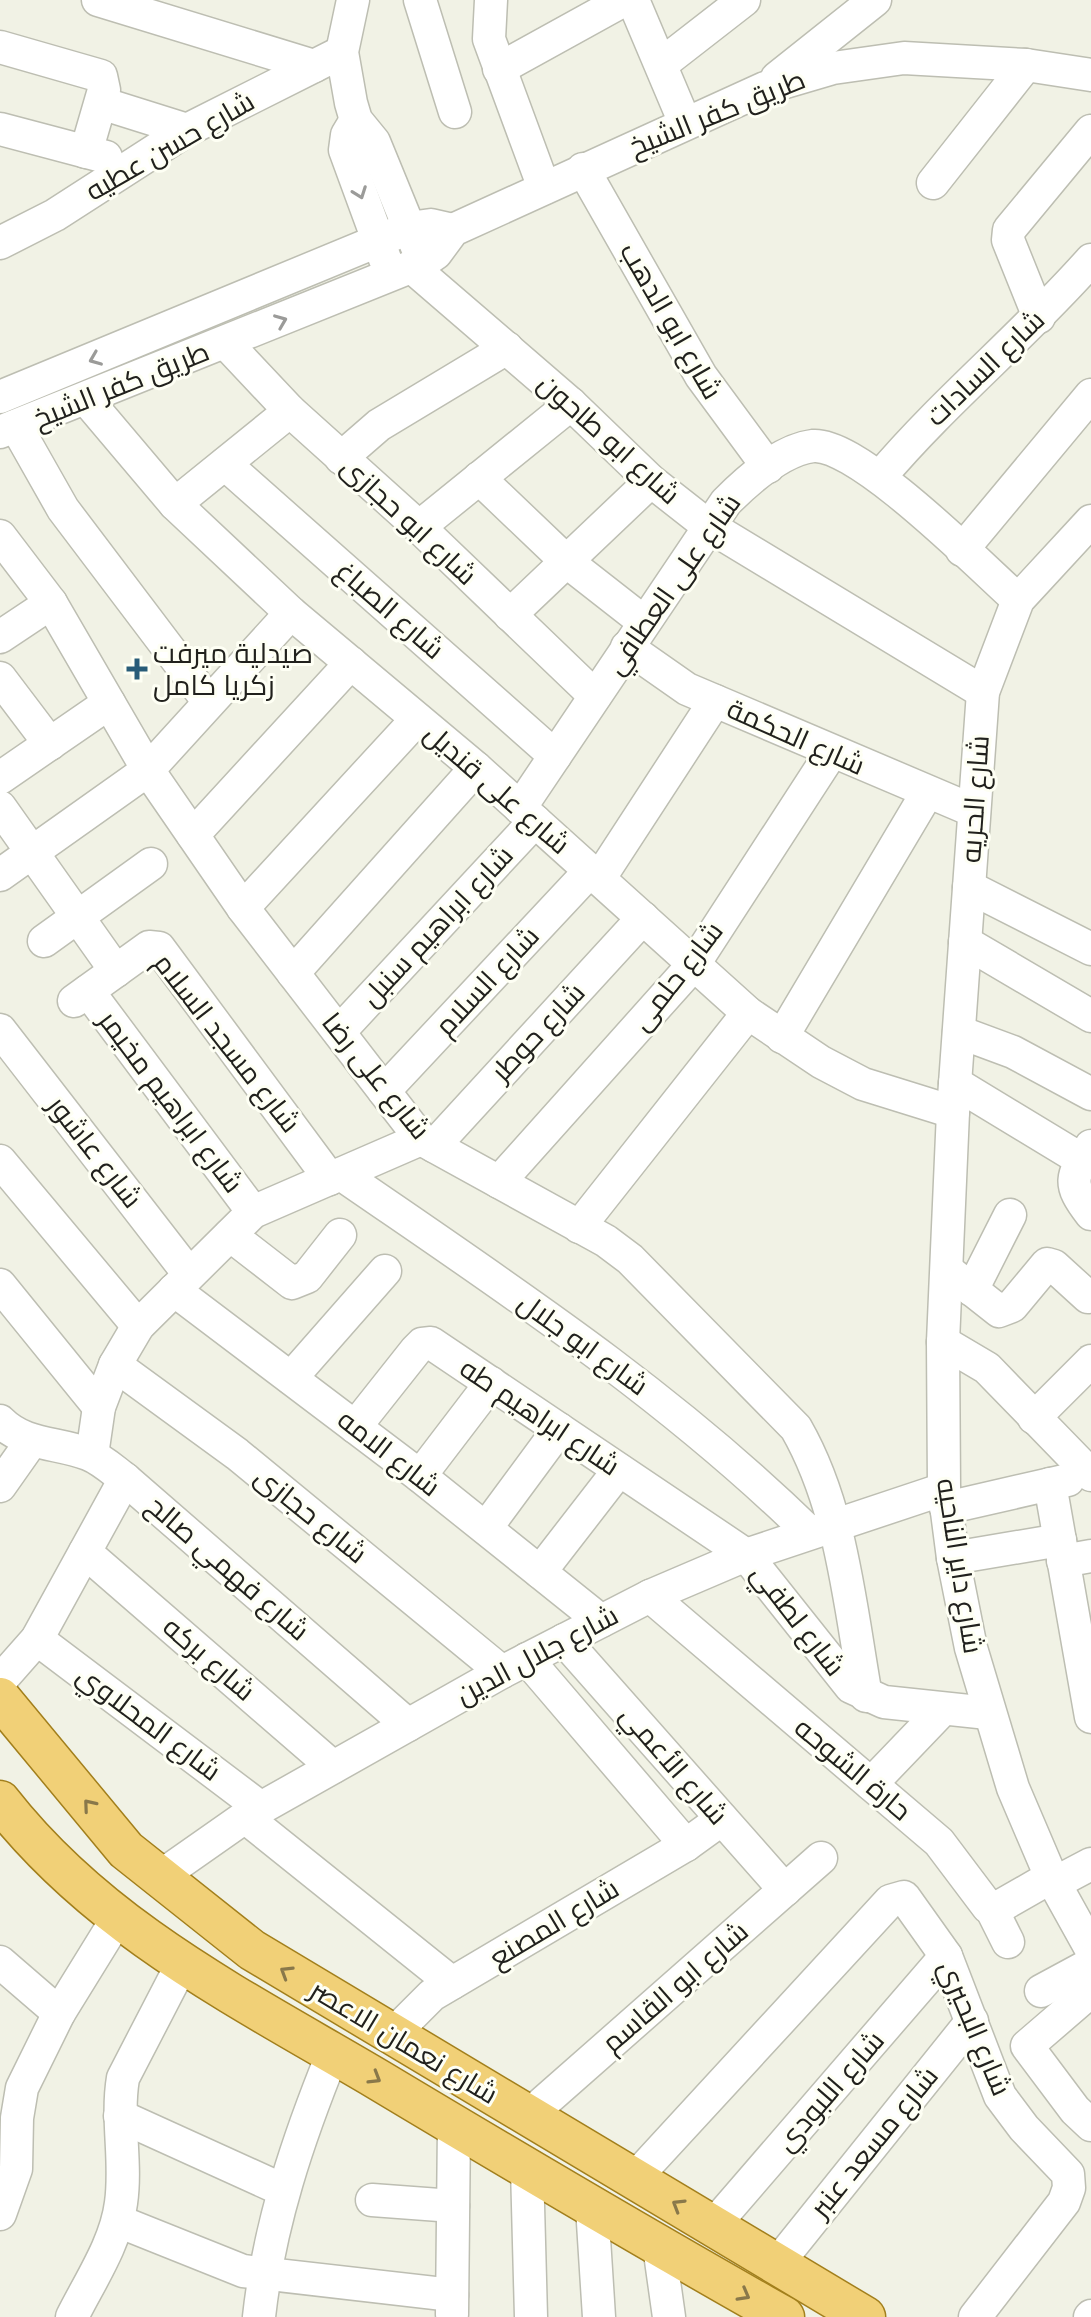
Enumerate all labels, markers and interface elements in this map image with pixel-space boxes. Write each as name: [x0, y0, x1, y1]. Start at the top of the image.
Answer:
street label: طريق كفر الشيخ: [624, 63, 811, 165]
street label: شارع حسن عطيه: [80, 84, 261, 209]
one-way arrow: [351, 185, 367, 199]
street label: شارع ابو الدهب: [611, 237, 729, 406]
street label: شارع السادات: [919, 303, 1053, 434]
one-way arrow: [273, 314, 287, 330]
street label: طريق كفر الشيخ: [28, 335, 215, 437]
one-way arrow: [89, 349, 103, 366]
street label: شارع ابو طاحون: [530, 367, 687, 513]
street label: شارع ابو حجازى: [333, 450, 483, 593]
street label: شارع على العطافي: [598, 487, 752, 684]
street label: شارع الصباغ: [328, 554, 451, 667]
place label: صيدلية ميرفت زكريا كامل: [153, 637, 313, 702]
marker: صيدلية ميرفت زكريا كامل: [128, 660, 146, 678]
street label: شارع الحكمة: [721, 692, 870, 784]
street label: شارع على قنديل: [416, 717, 576, 863]
street label: شارع الحريه: [954, 734, 998, 864]
street label: شارع ابراهيم سنبل: [354, 839, 522, 1015]
street label: شارع حلمى: [624, 915, 731, 1038]
street label: شارع السلام: [428, 920, 548, 1044]
street label: شارع مسجد السلام: [145, 947, 307, 1141]
street label: شارع حوطر: [483, 976, 593, 1091]
street label: شارع ابراهيم مخيمر: [88, 1003, 250, 1201]
street label: شارع على رضا: [313, 1006, 437, 1147]
street label: شارع عاشور: [38, 1088, 149, 1216]
street label: شارع ابو جلال: [510, 1286, 654, 1404]
street label: شارع ابراهيم طه: [452, 1351, 626, 1485]
street label: شارع الامه: [330, 1403, 447, 1505]
street label: شارع حجازى: [247, 1460, 374, 1572]
street label: شارع داير الناحيه: [928, 1476, 990, 1656]
street label: شارع فهمي صالح: [137, 1489, 316, 1651]
street label: شارع لطفي: [740, 1558, 852, 1686]
street label: شارع جلال الدين: [450, 1598, 625, 1713]
street label: شارع بركه: [155, 1610, 262, 1709]
street label: شارع المحلاوي: [68, 1658, 227, 1792]
street label: شارع الأعمي: [609, 1699, 735, 1835]
street label: حارة الشوحه: [788, 1711, 918, 1827]
one-way arrow: [84, 1800, 99, 1814]
street label: شارع المصنع: [483, 1871, 626, 1976]
street label: شارع ابو القاسم: [595, 1915, 757, 2062]
street label: شارع البحيري: [927, 1956, 1018, 2102]
one-way arrow: [280, 1966, 295, 1981]
street label: شارع نعمان الاعصر: [301, 1972, 504, 2113]
street label: شارع اللبودي: [769, 2024, 895, 2161]
street label: شارع مسعد عنبر: [802, 2060, 947, 2227]
one-way arrow: [366, 2068, 381, 2084]
one-way arrow: [672, 2200, 687, 2215]
one-way arrow: [736, 2285, 750, 2300]

